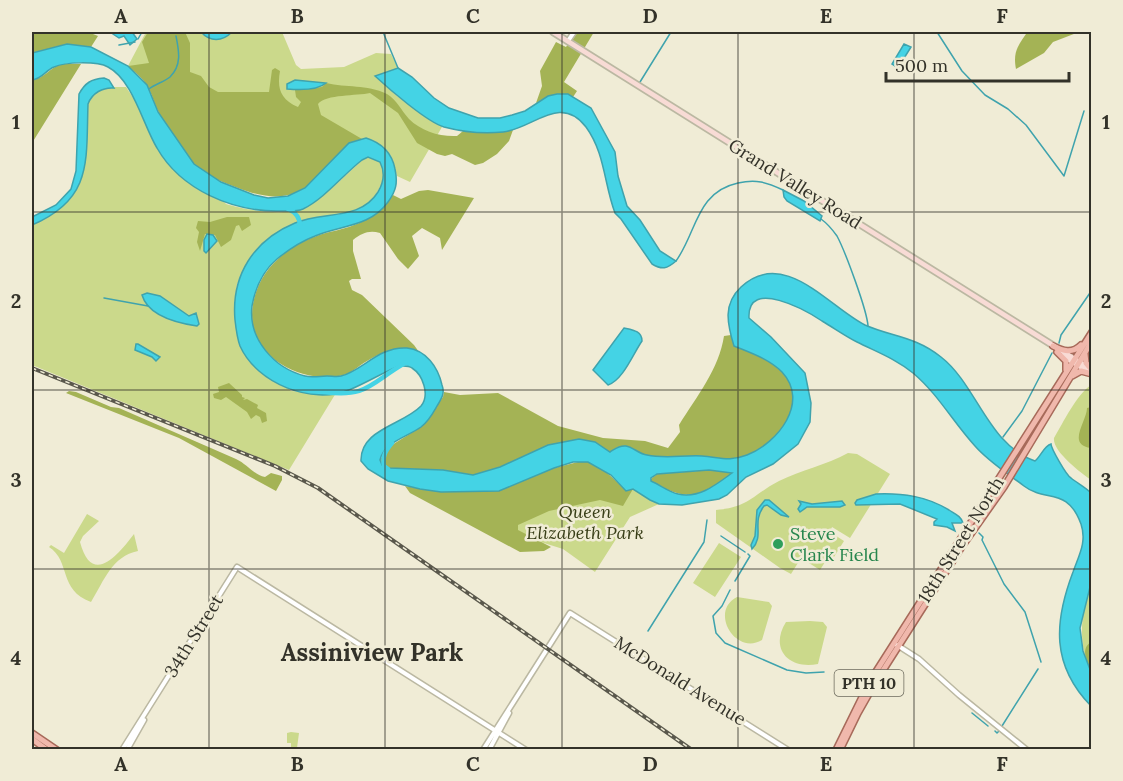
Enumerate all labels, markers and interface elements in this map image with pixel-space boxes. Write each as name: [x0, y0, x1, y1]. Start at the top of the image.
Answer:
text: A: [114, 3, 128, 28]
text: B: [290, 3, 304, 28]
text: C: [466, 3, 480, 28]
text: D: [642, 3, 658, 28]
text: E: [820, 3, 832, 28]
text: F: [996, 3, 1008, 28]
scale bar: [886, 45, 1069, 83]
text: 500 m: [895, 54, 948, 77]
text: 1: [12, 109, 20, 134]
text: 1: [1102, 109, 1110, 134]
street label: Grand Valley Road: [724, 133, 866, 234]
text: 2: [11, 288, 21, 313]
text: 2: [1101, 288, 1111, 313]
text: 3: [10, 467, 22, 492]
text: 3: [1100, 467, 1112, 492]
street label: 18th Street North: [912, 472, 1009, 607]
park label: Queen Elizabeth Park: [526, 500, 644, 544]
place label: Steve Clark Field: [790, 522, 879, 566]
marker: Steve Clark Field: [771, 537, 785, 551]
street label: 34th Street: [159, 590, 228, 681]
street label: McDonald Avenue: [610, 631, 751, 731]
district label: Assiniview Park: [281, 637, 463, 668]
text: 4: [11, 645, 22, 670]
text: 4: [1101, 645, 1112, 670]
road number: PTH 10: [834, 670, 904, 696]
text: A: [114, 751, 128, 776]
text: B: [290, 751, 304, 776]
text: C: [466, 751, 480, 776]
text: D: [642, 751, 658, 776]
text: E: [820, 751, 832, 776]
text: F: [996, 751, 1008, 776]

